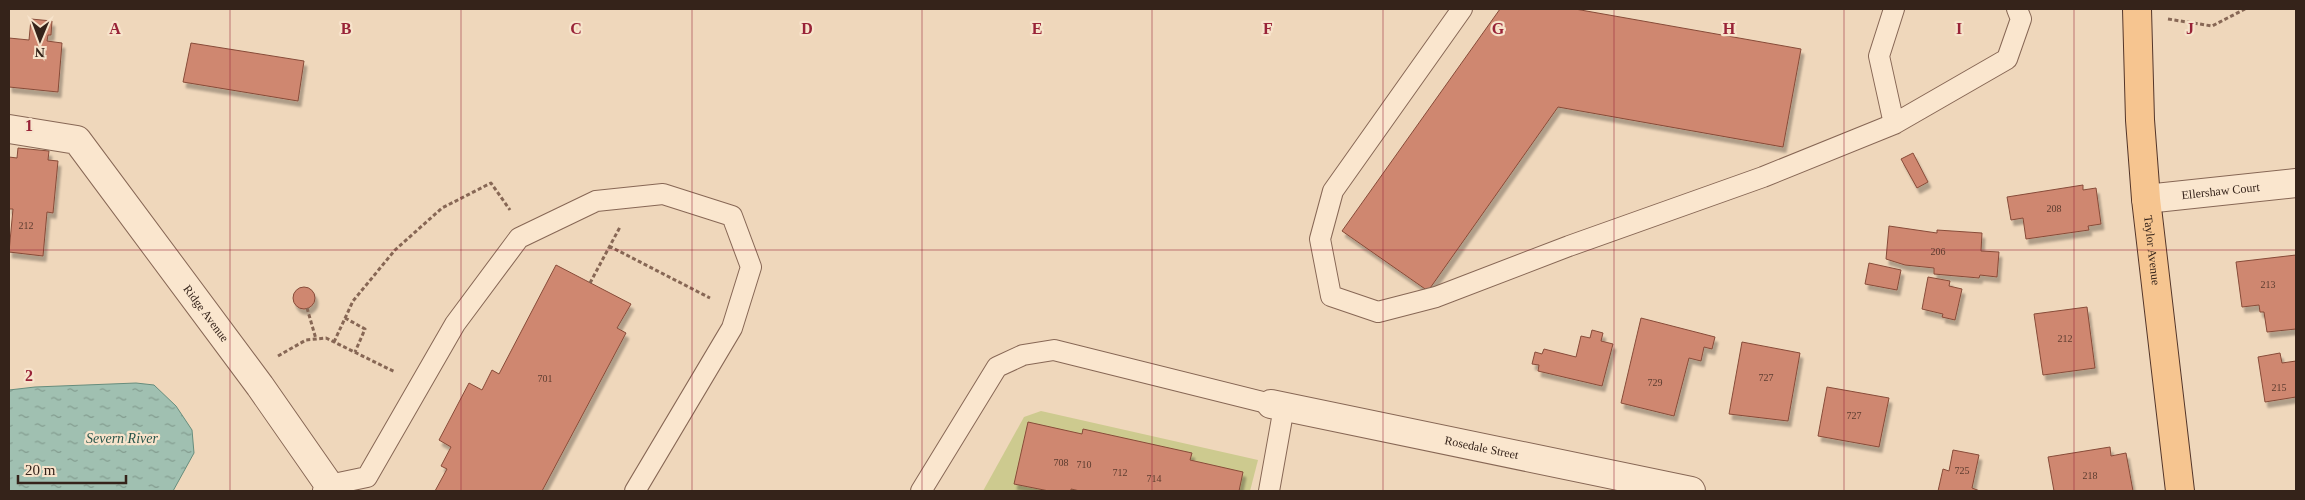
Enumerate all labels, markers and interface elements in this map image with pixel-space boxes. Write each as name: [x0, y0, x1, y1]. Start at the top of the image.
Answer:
north arrow: [15, 15, 65, 65]
text: A: [109, 20, 121, 37]
text: B: [341, 20, 352, 37]
text: C: [570, 20, 582, 37]
text: D: [801, 20, 813, 37]
text: E: [1032, 20, 1042, 37]
text: F: [1263, 20, 1273, 37]
text: G: [1492, 20, 1505, 37]
text: H: [1723, 20, 1736, 37]
text: I: [1956, 20, 1962, 37]
text: J: [2186, 20, 2194, 37]
text: N: [35, 45, 45, 60]
text: 1: [25, 117, 33, 134]
street label: Ellershaw Court: [2181, 180, 2261, 202]
house number: 208: [2047, 203, 2062, 214]
street label: Taylor Avenue: [2141, 215, 2163, 286]
house number: 212: [19, 220, 34, 231]
house number: 206: [1931, 246, 1946, 257]
house number: 213: [2261, 279, 2276, 290]
street label: Ridge Avenue: [180, 282, 232, 345]
house number: 212: [2058, 333, 2073, 344]
text: 2: [25, 367, 33, 384]
house number: 727: [1759, 372, 1774, 383]
house number: 701: [538, 373, 553, 384]
house number: 729: [1648, 377, 1663, 388]
house number: 215: [2272, 382, 2287, 393]
house number: 727: [1847, 410, 1862, 421]
water label: Severn River: [86, 431, 158, 446]
street label: Rosedale Street: [1443, 433, 1520, 462]
scale bar: [18, 452, 125, 484]
house number: 708: [1054, 457, 1069, 468]
house number: 710: [1077, 459, 1092, 470]
text: 20 m: [25, 462, 56, 478]
house number: 725: [1955, 465, 1970, 476]
house number: 712: [1113, 467, 1128, 478]
house number: 218: [2083, 470, 2098, 481]
house number: 714: [1147, 473, 1162, 484]

